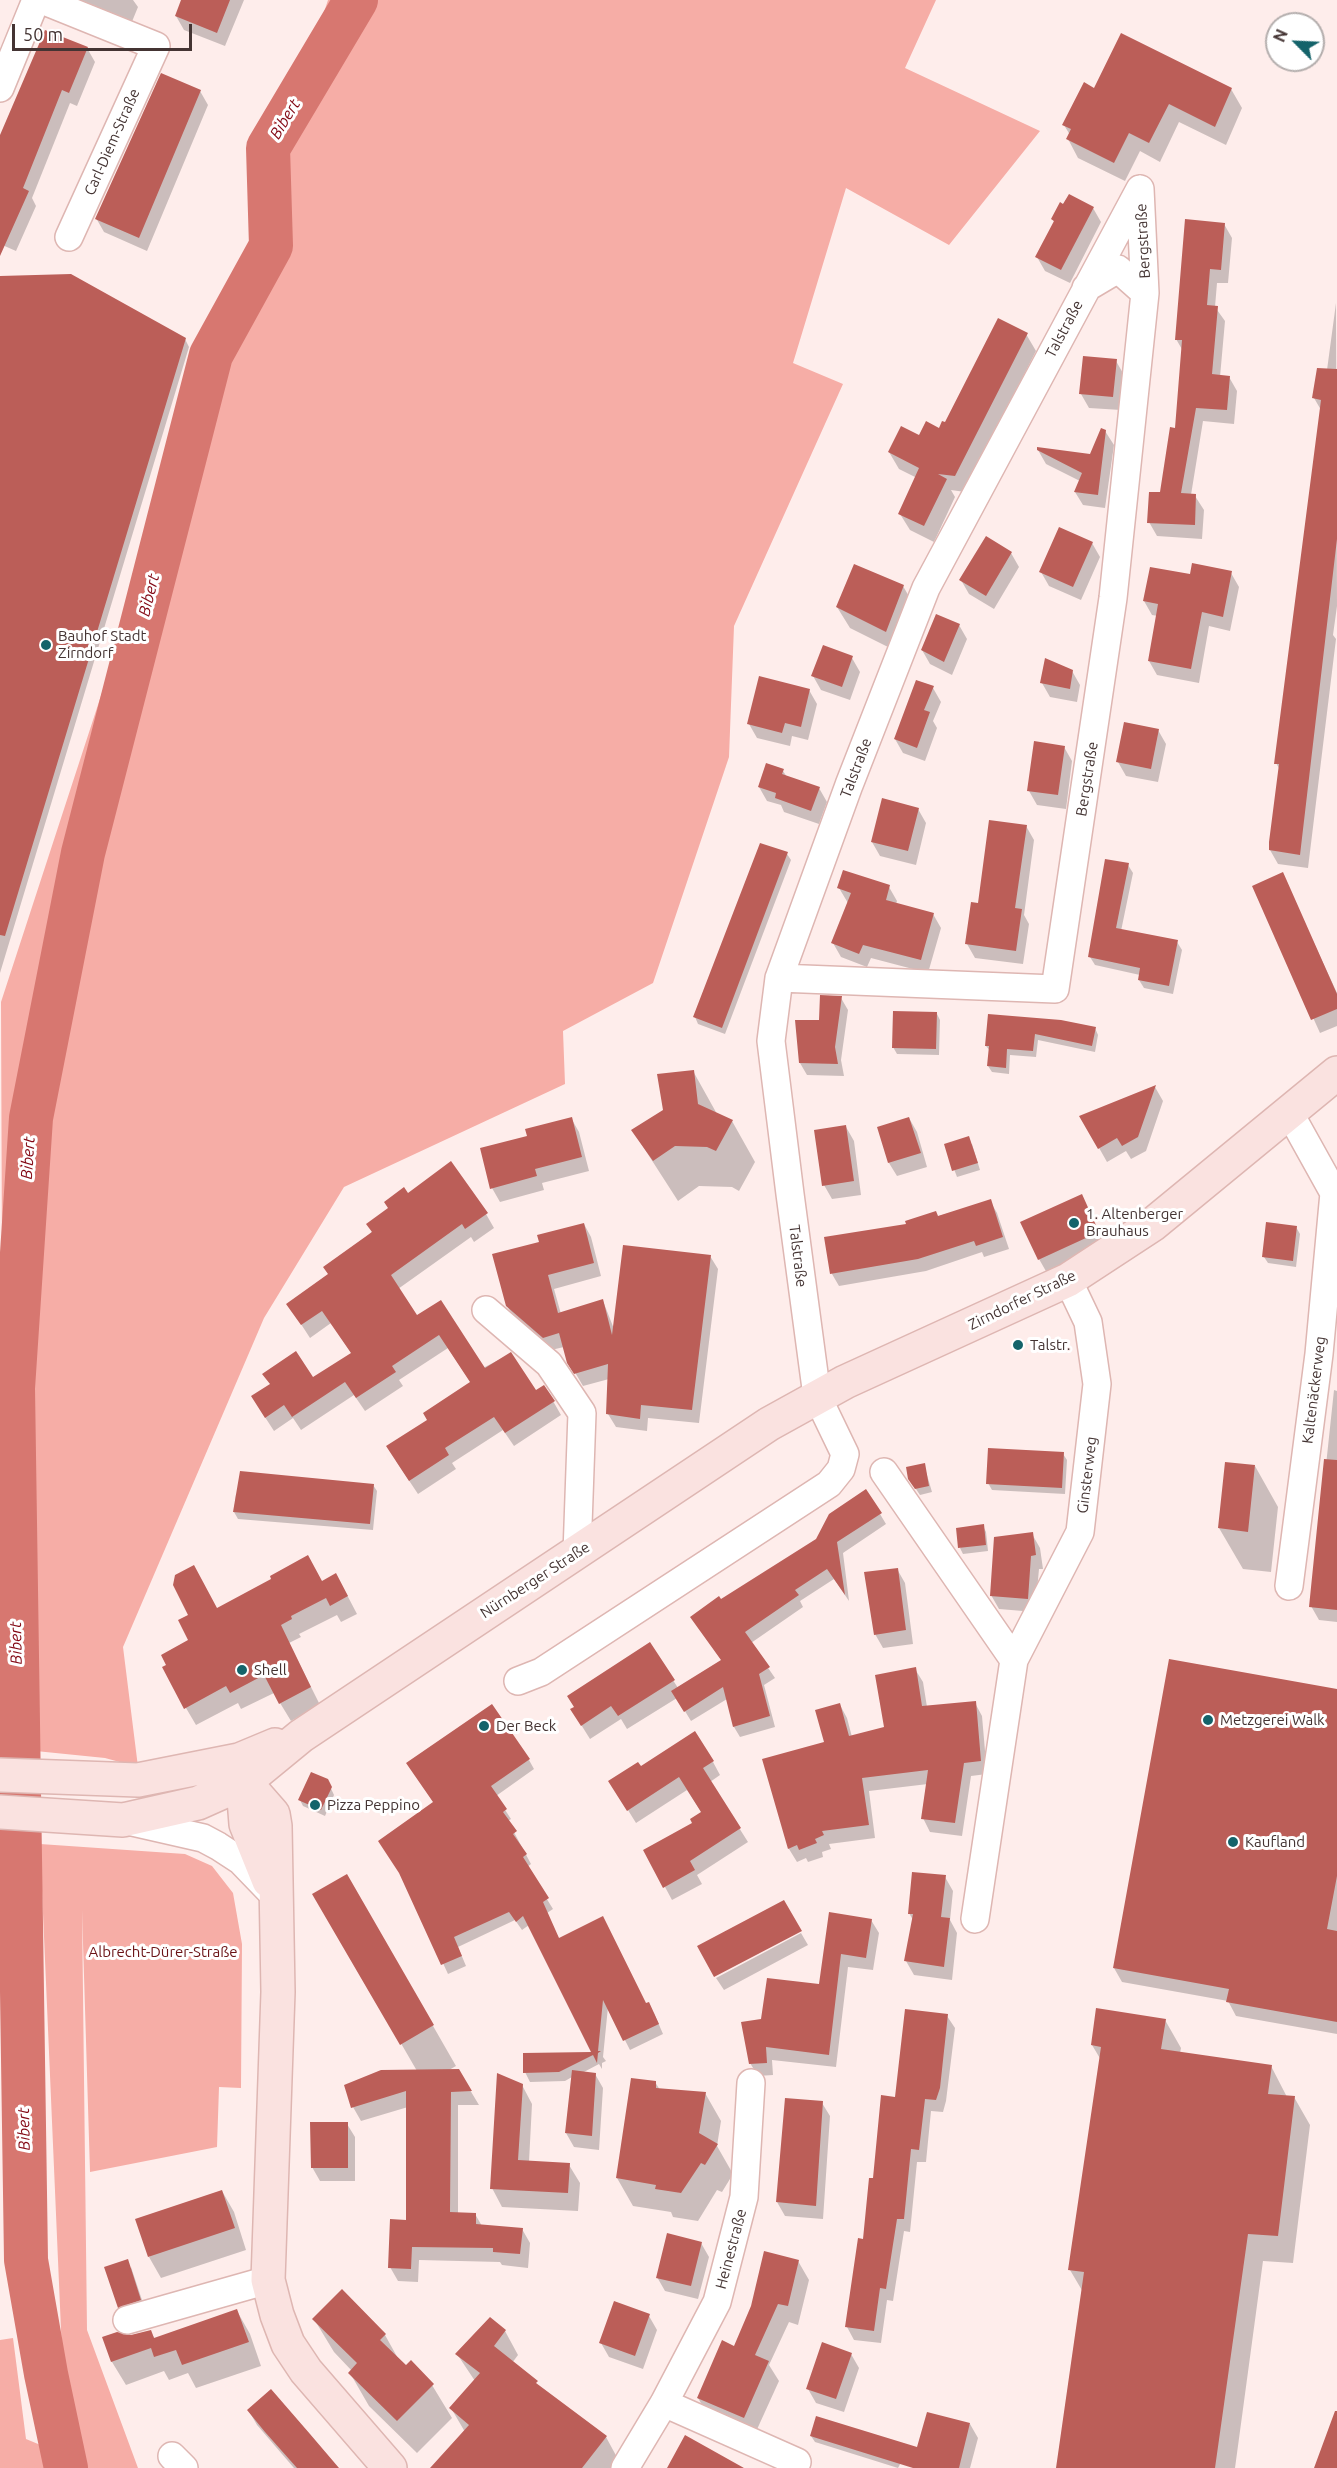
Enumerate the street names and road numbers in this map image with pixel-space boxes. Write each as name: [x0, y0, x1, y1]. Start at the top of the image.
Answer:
street label: Carl-Diem-Straße: [80, 86, 144, 198]
street label: Bergstraße: [1132, 203, 1154, 279]
street label: Talstraße: [1041, 297, 1087, 361]
street label: Talstraße: [836, 736, 876, 800]
street label: Bergstraße: [1072, 740, 1102, 818]
street label: Talstraße: [785, 1224, 811, 1288]
street label: Zirndorfer Straße: [965, 1266, 1079, 1334]
street label: Kaltenäckerweg: [1298, 1335, 1330, 1445]
street label: Ginsterweg: [1073, 1436, 1101, 1514]
street label: Nürnberger Straße: [477, 1538, 593, 1622]
street label: Heinestraße: [712, 2207, 750, 2291]

